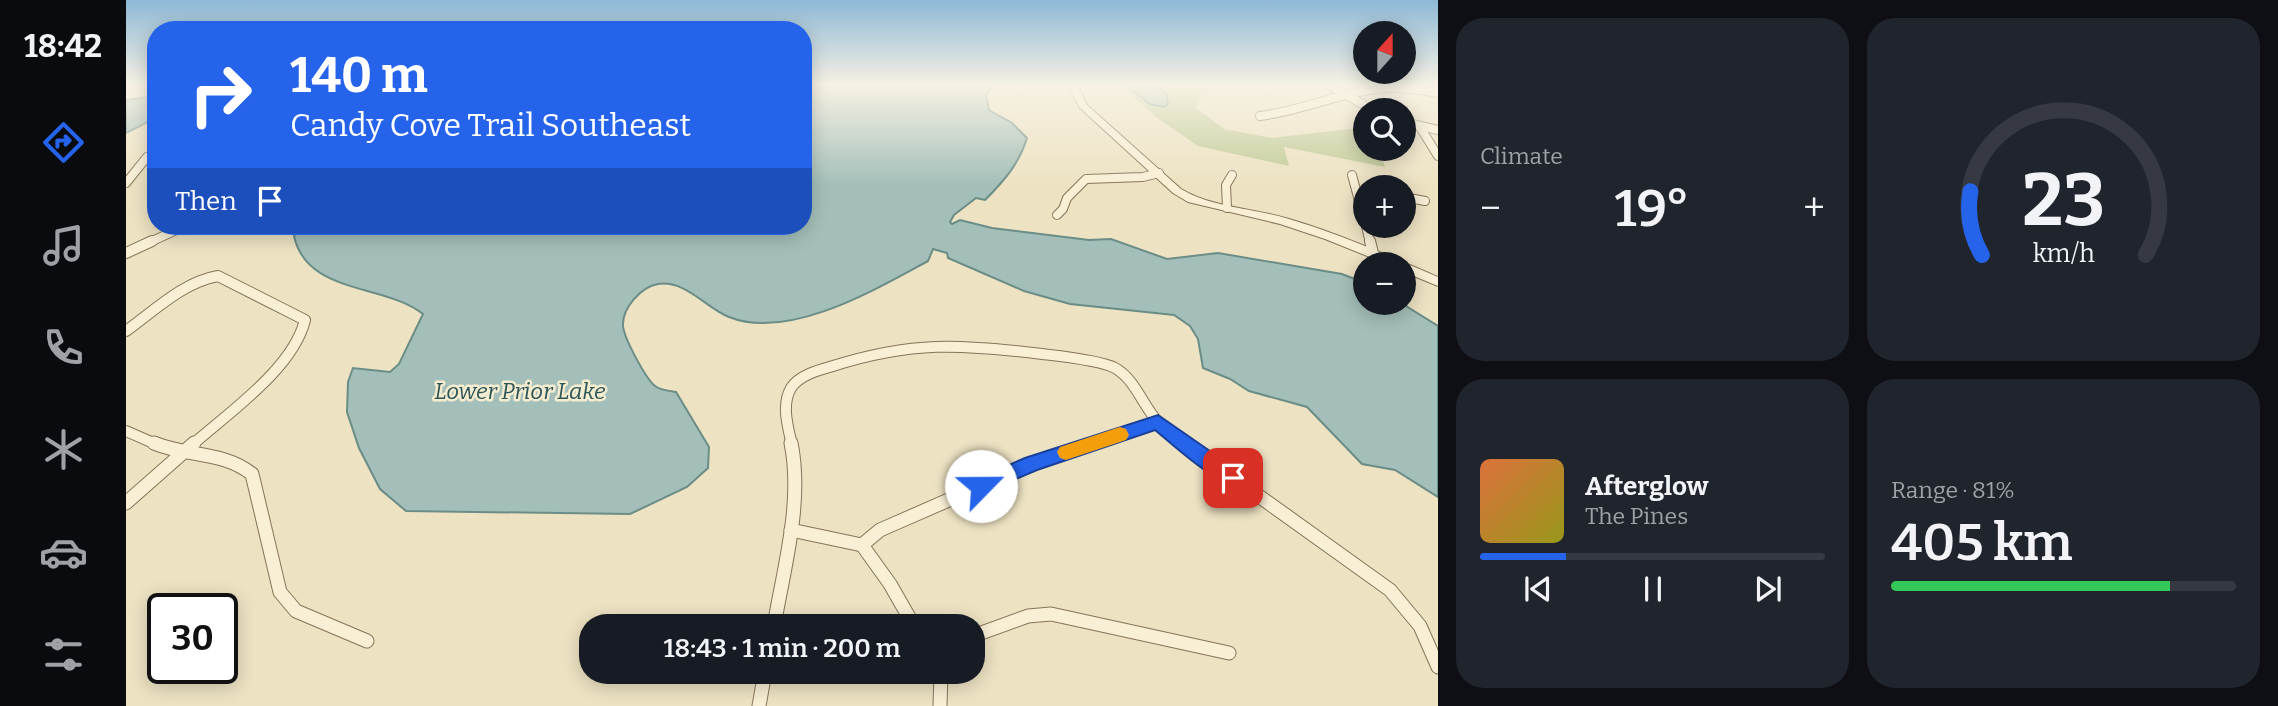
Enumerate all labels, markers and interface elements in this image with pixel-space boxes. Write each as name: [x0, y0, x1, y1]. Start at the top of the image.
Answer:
north arrow: [1353, 21, 1416, 84]
map controls: [1353, 21, 1416, 315]
text: 18:42: [24, 27, 102, 65]
text: 140 m: [290, 46, 428, 105]
icon: right: [175, 49, 266, 140]
button: search: [1353, 98, 1416, 161]
text: Candy Cove Trail Southeast: [290, 106, 691, 144]
icon: directions: [39, 118, 88, 167]
text: Climate: [1480, 142, 1563, 170]
text: 23: [2022, 158, 2105, 245]
button: +: [1353, 175, 1416, 238]
text: 19°: [1615, 177, 1690, 240]
icon: arrive: [251, 182, 289, 220]
text: −: [1480, 185, 1501, 231]
text: +: [1803, 185, 1825, 231]
text: Then: [175, 186, 237, 217]
icon: music: [39, 221, 88, 270]
text: km/h: [2033, 239, 2095, 269]
button: −: [1353, 252, 1416, 315]
icon: phone: [39, 323, 88, 372]
water label: Lower Prior Lake: [434, 377, 606, 405]
icon: climate: [39, 425, 88, 474]
pin: [1203, 448, 1263, 508]
position arrow: [944, 449, 1018, 523]
icon: arrive: [1214, 459, 1252, 497]
text: Afterglow: [1585, 471, 1708, 502]
text: Range · 81%: [1891, 476, 2015, 504]
text: The Pines: [1585, 502, 1688, 530]
text: 405 km: [1891, 511, 2073, 574]
icon: car: [39, 528, 88, 577]
icon: previous: [1519, 570, 1557, 608]
icon: pause: [1634, 570, 1672, 608]
icon: next: [1749, 570, 1787, 608]
speed limit sign: 30: [147, 593, 238, 684]
icon: filters: [39, 630, 88, 679]
text: 18:43 · 1 min · 200 m: [664, 633, 900, 664]

